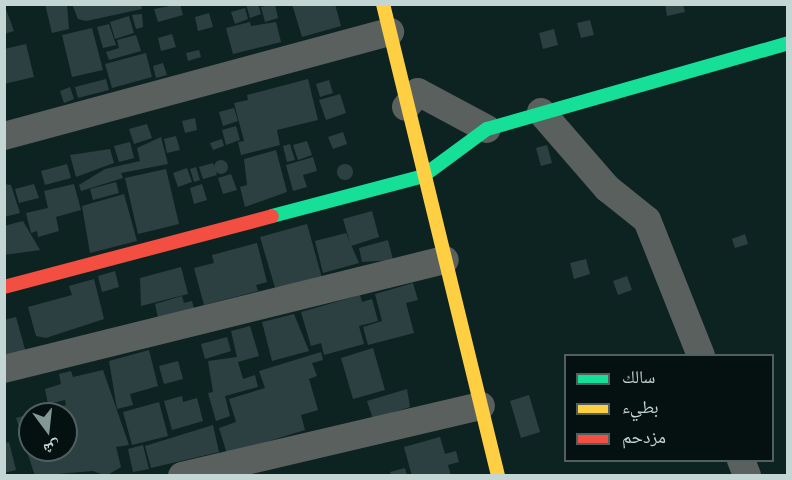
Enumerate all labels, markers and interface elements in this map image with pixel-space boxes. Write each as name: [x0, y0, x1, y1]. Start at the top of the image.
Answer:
legend: [564, 354, 774, 462]
text: سالك: [622, 367, 655, 387]
text: بطيء: [622, 397, 659, 417]
north arrow: [18, 402, 78, 462]
text: مزدحم: [622, 427, 666, 447]
text: ش: [42, 438, 63, 458]

